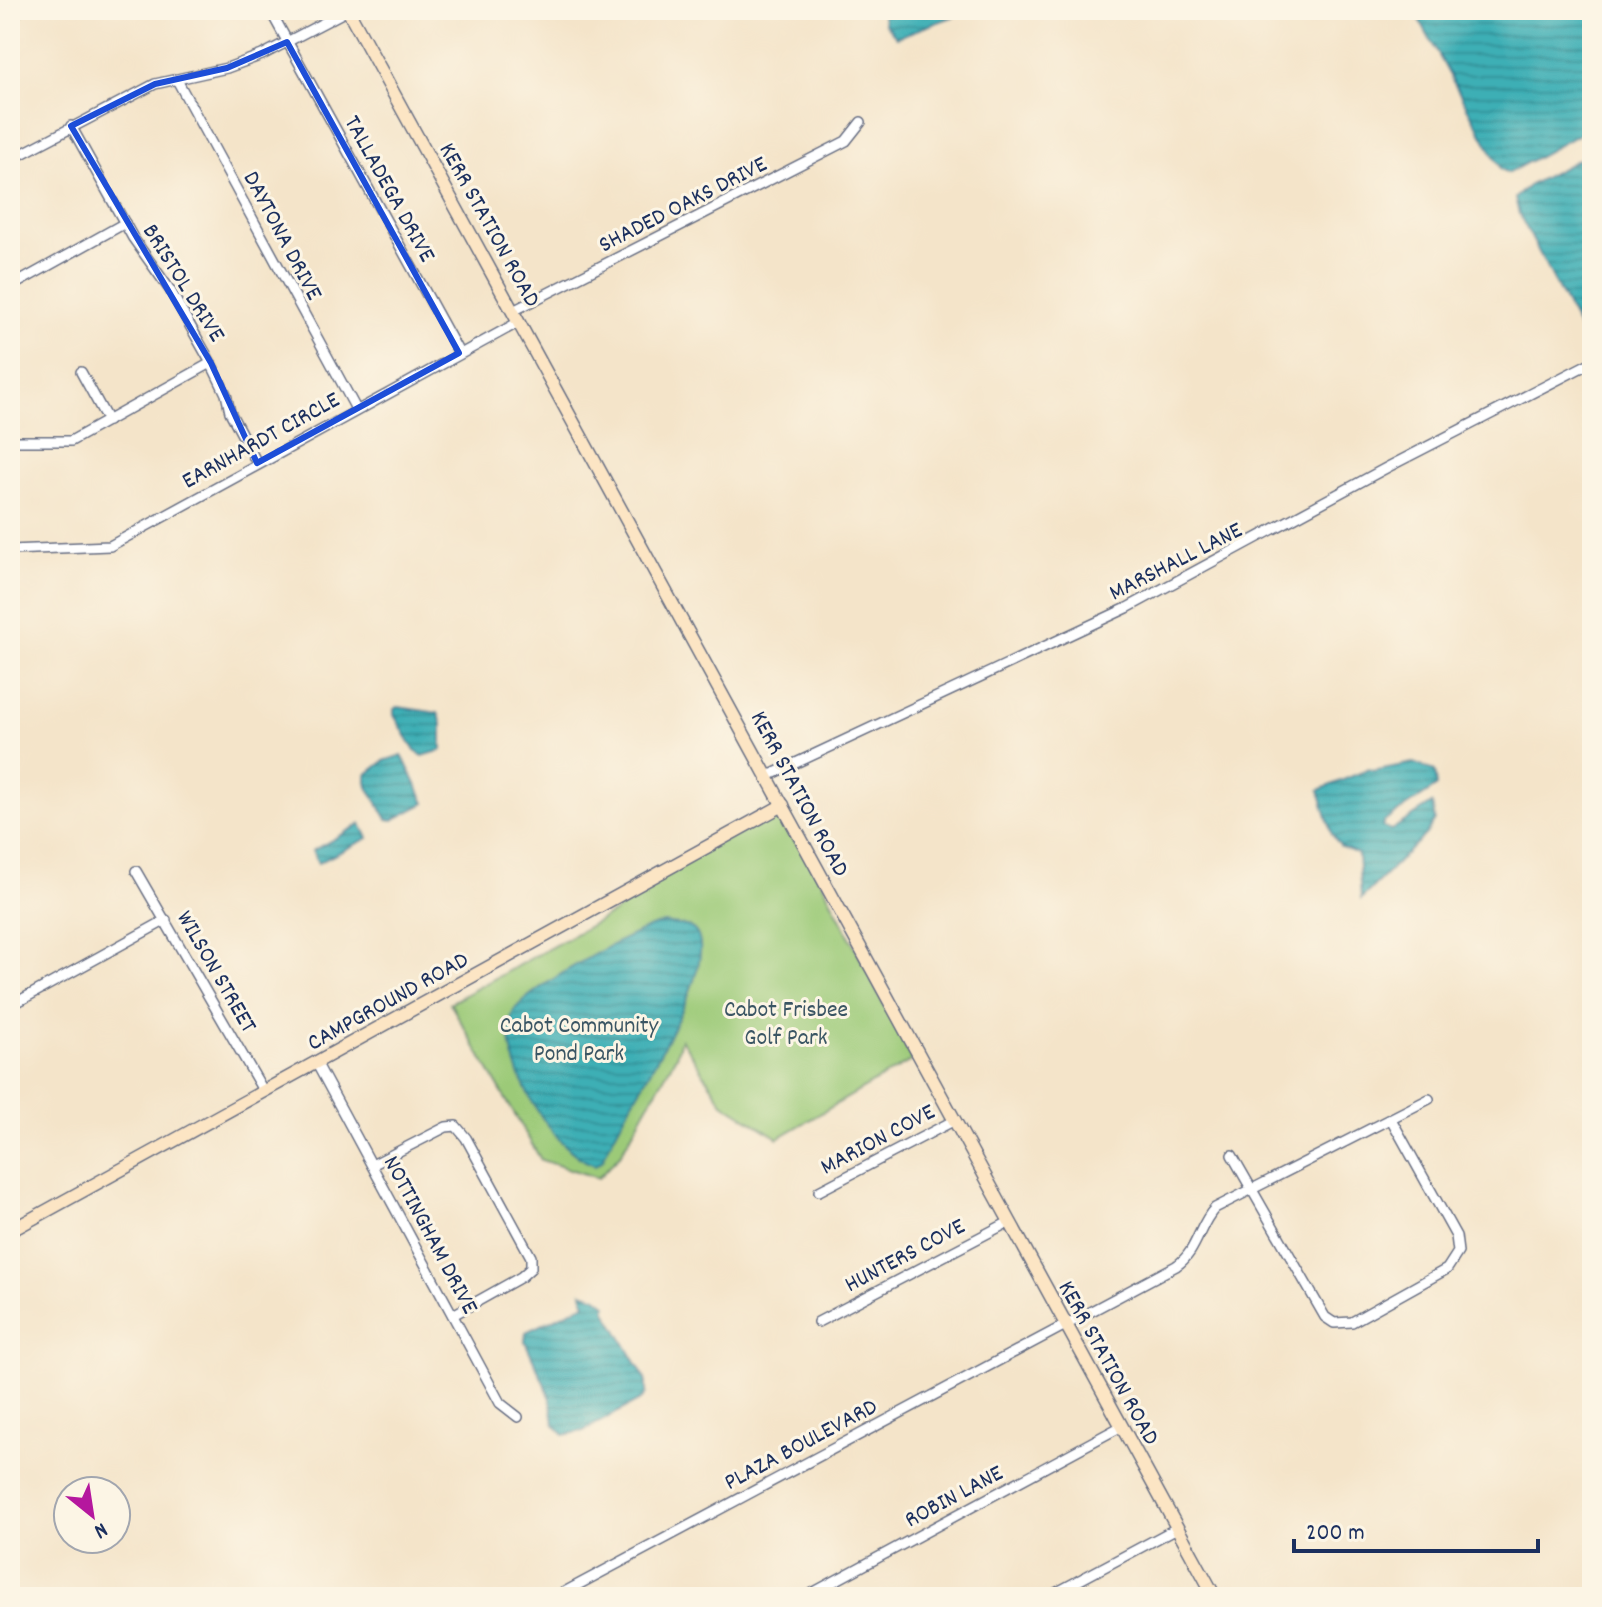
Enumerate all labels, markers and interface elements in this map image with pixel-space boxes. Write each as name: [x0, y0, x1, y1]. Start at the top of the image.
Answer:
street label: TALLADEGA DRIVE: [334, 110, 443, 269]
street label: KERR STATION ROAD: [429, 137, 548, 314]
street label: SHADED OAKS DRIVE: [593, 148, 774, 263]
street label: DAYTONA DRIVE: [233, 166, 330, 307]
street label: BRISTOL DRIVE: [133, 218, 232, 349]
street label: EARNHARDT CIRCLE: [176, 384, 347, 499]
street label: MARSHALL LANE: [1104, 514, 1249, 611]
street label: KERR STATION ROAD: [740, 706, 856, 883]
street label: WILSON STREET: [167, 905, 264, 1040]
street label: CAMPGROUND ROAD: [302, 944, 475, 1061]
park label: Cabot Frisbee Golf Park: [724, 994, 848, 1056]
park label: Cabot Community Pond Park: [500, 1010, 660, 1072]
street label: MARION COVE: [815, 1096, 942, 1185]
street label: NOTTINGHAM DRIVE: [373, 1150, 486, 1321]
street label: HUNTERS COVE: [839, 1211, 972, 1303]
street label: KERR STATION ROAD: [1048, 1275, 1167, 1452]
street label: PLAZA BOULEVARD: [719, 1391, 884, 1500]
street label: ROBIN LANE: [899, 1457, 1010, 1538]
north arrow: [52, 1475, 132, 1555]
scale bar: [1294, 1503, 1538, 1553]
text: N: [88, 1513, 113, 1545]
text: 200 m: [1306, 1517, 1365, 1551]

